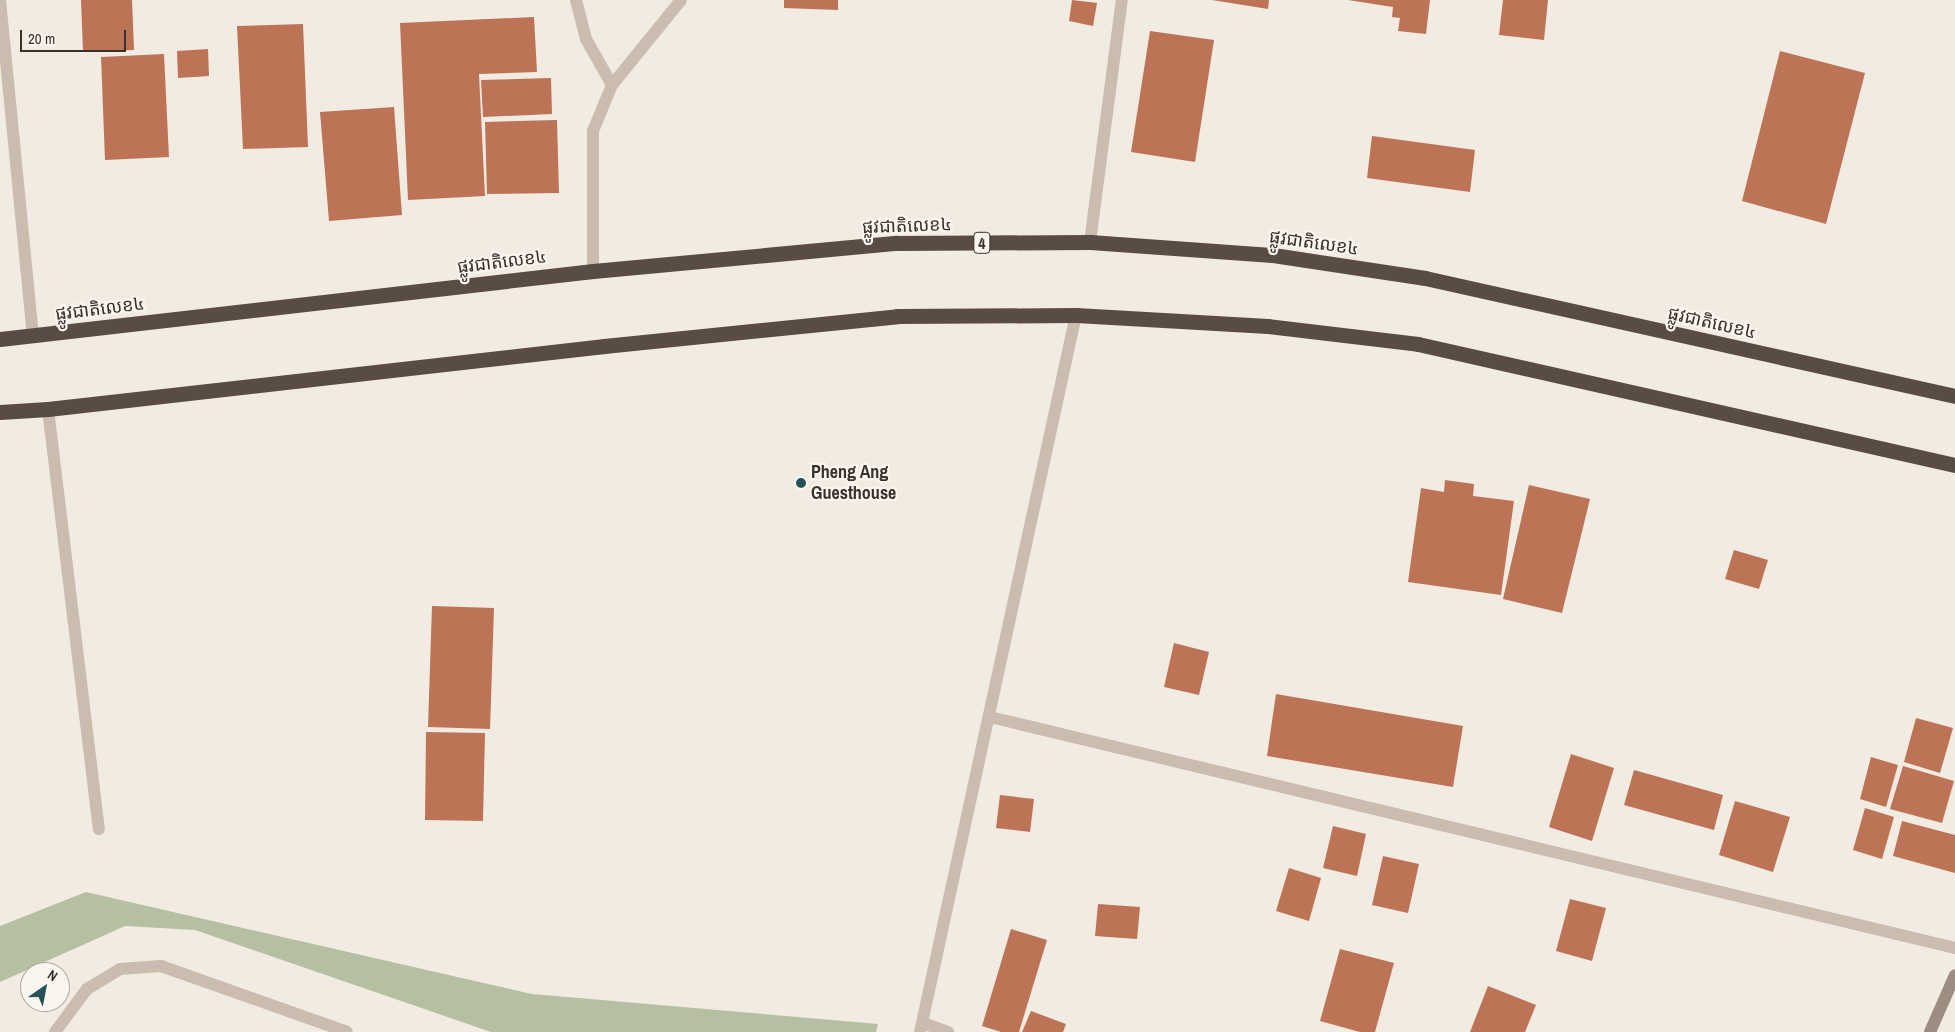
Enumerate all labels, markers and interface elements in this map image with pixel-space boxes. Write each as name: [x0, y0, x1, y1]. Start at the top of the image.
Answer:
scale bar: [22, 20, 129, 52]
text: 20 m: [28, 28, 55, 49]
street label: ផ្លូវជាតិលេខ៤: [862, 214, 952, 238]
street label: ផ្លូវជាតិលេខ៤: [1268, 226, 1360, 260]
road number: 4: [973, 230, 991, 256]
street label: ផ្លូវជាតិលេខ៤: [456, 246, 548, 278]
street label: ផ្លូវជាតិលេខ៤: [54, 293, 146, 325]
street label: ផ្លូវជាតិលេខ៤: [1666, 302, 1758, 344]
place label: Pheng Ang Guesthouse: [811, 462, 896, 504]
marker: Pheng Ang Guesthouse: [795, 477, 807, 489]
north arrow: [20, 962, 70, 1012]
text: N: [44, 965, 61, 985]

